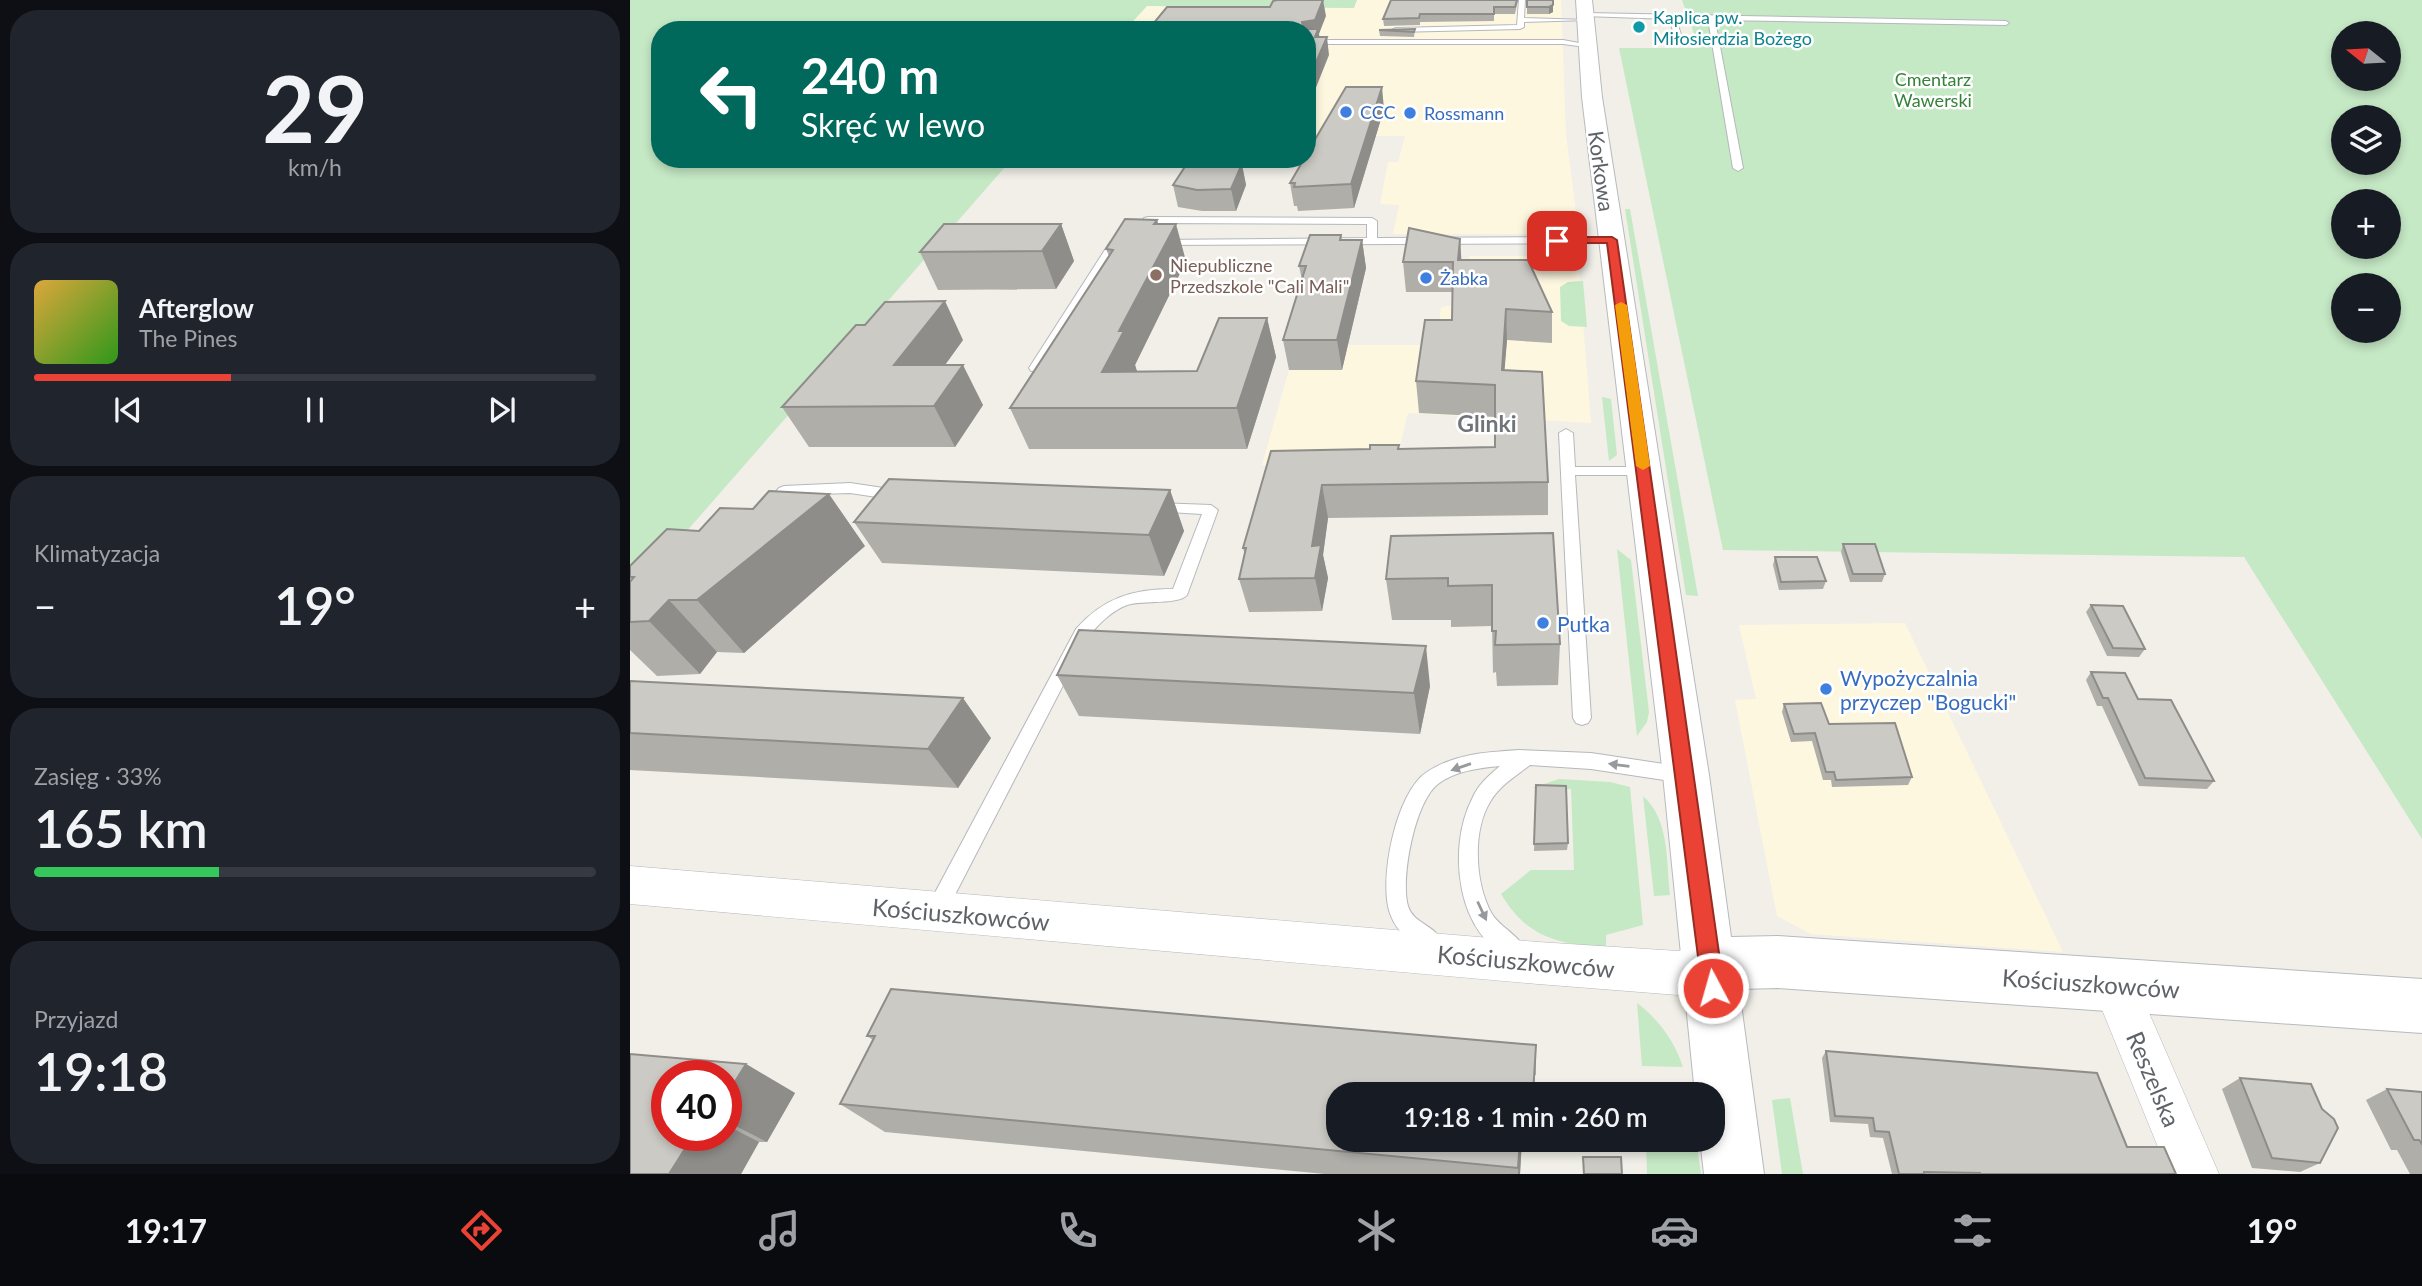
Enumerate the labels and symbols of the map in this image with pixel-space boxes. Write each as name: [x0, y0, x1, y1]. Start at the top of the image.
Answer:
place label: Kaplica pw. Miłosierdzia Bożego: [1653, 6, 1812, 49]
marker: Kaplica pw. Miłosierdzia Bożego: [1631, 19, 1647, 35]
north arrow: [2331, 21, 2401, 91]
park label: Cmentarz Wawerski: [1894, 68, 1972, 111]
place label: CCC: [1360, 101, 1396, 123]
place label: Rossmann: [1424, 102, 1504, 124]
marker: CCC: [1338, 104, 1354, 120]
marker: Rossmann: [1402, 105, 1418, 121]
street label: Korkowa: [1584, 129, 1620, 213]
pin: [1527, 211, 1587, 271]
place label: Niepubliczne Przedszkole "Cali Mali": [1170, 254, 1349, 297]
marker: Niepubliczne Przedszkole "Cali Mali": [1148, 267, 1164, 283]
place label: Żabka: [1440, 267, 1488, 289]
marker: Żabka: [1418, 270, 1434, 286]
district label: Glinki: [1457, 409, 1517, 437]
place label: Putka: [1557, 611, 1610, 636]
marker: Putka: [1535, 615, 1551, 631]
place label: Wypożyczalnia przyczep "Bogucki": [1840, 665, 2016, 714]
marker: Wypożyczalnia przyczep "Bogucki": [1818, 681, 1834, 697]
one-way arrow: [1608, 760, 1630, 771]
one-way arrow: [1450, 762, 1471, 773]
street label: Kościuszkowców: [871, 892, 1051, 936]
one-way arrow: [1476, 901, 1487, 921]
street label: Kościuszkowców: [1436, 939, 1616, 983]
position arrow: [1676, 951, 1750, 1025]
street label: Kościuszkowców: [2001, 962, 2181, 1004]
street label: Reszelska: [2121, 1027, 2187, 1131]
speed limit sign: 40: [651, 1060, 742, 1151]

